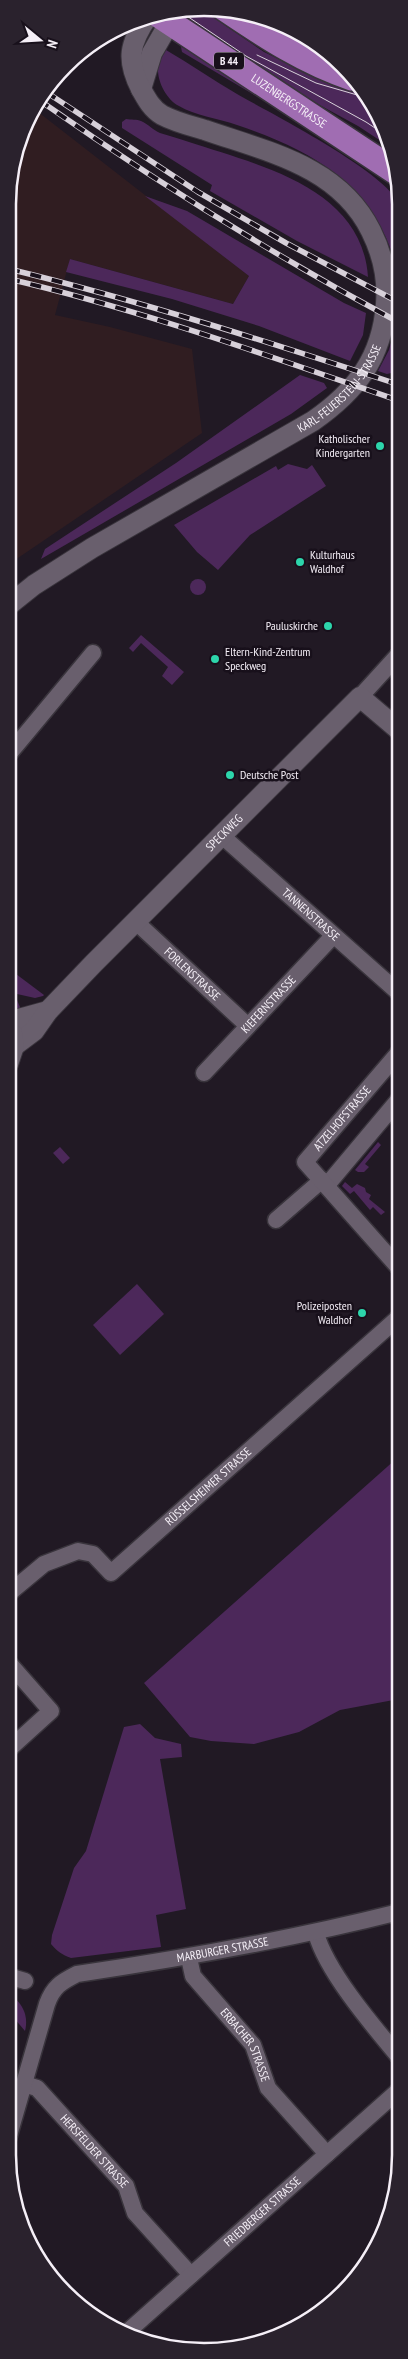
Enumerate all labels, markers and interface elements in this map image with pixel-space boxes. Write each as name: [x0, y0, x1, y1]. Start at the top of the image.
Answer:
north arrow: [15, 15, 65, 65]
text: N: [43, 38, 62, 50]
road number: B 44: [214, 52, 244, 70]
street label: LUZENBERGSTRASSE: [248, 70, 330, 131]
street label: KARL-FEUERSTEIN-STRASSE: [295, 342, 384, 435]
place label: Katholischer Kindergarten: [316, 431, 371, 460]
marker: Katholischer Kindergarten: [374, 440, 386, 452]
place label: Kulturhaus Waldhof: [310, 547, 355, 576]
marker: Kulturhaus Waldhof: [294, 556, 306, 568]
place label: Pauluskirche: [266, 618, 318, 633]
marker: Pauluskirche: [322, 620, 334, 632]
place label: Eltern-Kind-Zentrum Speckweg: [225, 644, 310, 673]
marker: Eltern-Kind-Zentrum Speckweg: [209, 653, 221, 665]
place label: Deutsche Post: [240, 767, 299, 782]
marker: Deutsche Post: [224, 769, 236, 781]
street label: SPECKWEG: [202, 811, 246, 854]
street label: TANNENSTRASSE: [279, 885, 343, 944]
street label: FORLENSTRASSE: [161, 944, 224, 1003]
street label: KIEFERNSTRASSE: [237, 972, 299, 1036]
street label: ATZELHOFSTRASSE: [310, 1083, 374, 1154]
place label: Polizeiposten Waldhof: [297, 1298, 353, 1327]
marker: Polizeiposten Waldhof: [356, 1307, 368, 1319]
street label: RÜSSELSHEIMER STRASSE: [162, 1444, 254, 1528]
street label: MARBURGER STRASSE: [176, 1934, 270, 1965]
street label: ERBACHER STRASSE: [217, 2005, 273, 2084]
street label: HERSFELDER STRASSE: [57, 2111, 132, 2191]
street label: FRIEDBERGER STRASSE: [221, 2173, 304, 2249]

